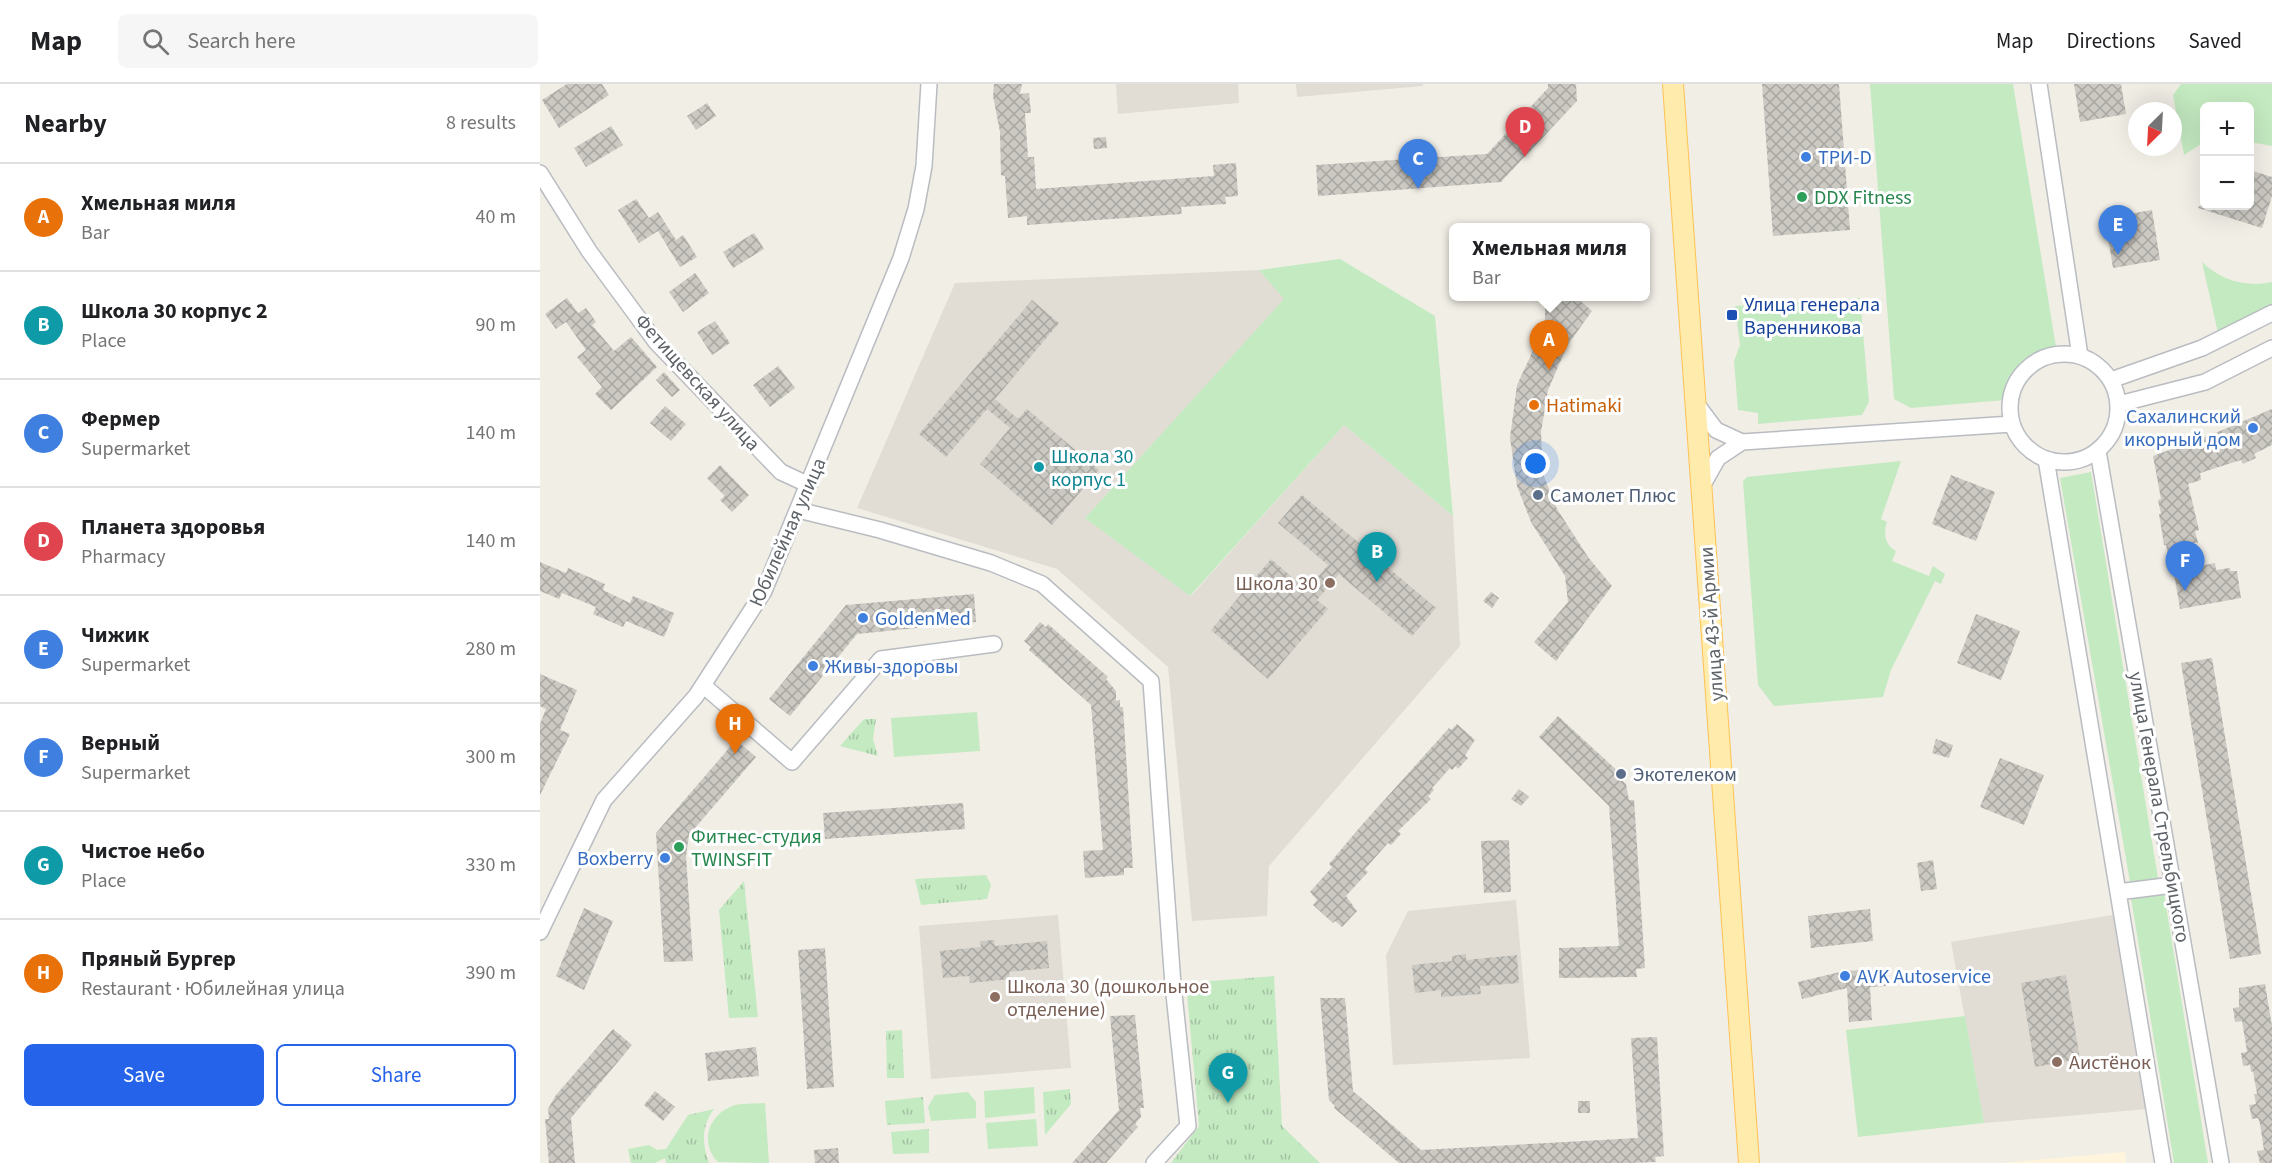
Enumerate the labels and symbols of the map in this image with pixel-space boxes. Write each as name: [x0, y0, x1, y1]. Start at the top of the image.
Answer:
north arrow: [2128, 102, 2182, 156]
pin: D: [1506, 107, 1544, 157]
pin: C: [1398, 140, 1438, 189]
place label: ТРИ-D: [1818, 144, 1872, 172]
marker: ТРИ-D: [1799, 150, 1813, 164]
place label: DDX Fitness: [1814, 184, 1912, 212]
marker: DDX Fitness: [1795, 190, 1809, 204]
pin: E: [2098, 206, 2138, 255]
place label: Улица генерала Варенникова: [1744, 291, 1880, 342]
street label: Фетищевская улица: [628, 308, 766, 457]
marker: Улица генерала Варенникова: [1725, 308, 1739, 322]
pin: A: [1530, 320, 1568, 370]
place label: Hatimaki: [1546, 392, 1622, 420]
marker: Hatimaki: [1527, 398, 1541, 412]
place label: Сахалинский икорный дом: [2124, 403, 2241, 454]
marker: Сахалинский икорный дом: [2246, 421, 2260, 435]
place label: Школа 30 корпус 1: [1051, 443, 1134, 494]
your location: [1521, 449, 1550, 478]
street label: Юбилейная улица: [743, 454, 833, 611]
marker: Школа 30 корпус 1: [1032, 460, 1046, 474]
place label: Самолет Плюс: [1550, 482, 1676, 510]
marker: Самолет Плюс: [1531, 488, 1545, 502]
pin: B: [1358, 532, 1396, 582]
pin: F: [2166, 542, 2204, 591]
street label: улица 43-й Армии: [1693, 546, 1731, 702]
place label: Школа 30: [1235, 570, 1318, 598]
marker: Школа 30: [1323, 576, 1337, 590]
place label: GoldenMed: [875, 605, 971, 633]
marker: GoldenMed: [856, 611, 870, 625]
place label: Живы-здоровы: [825, 653, 959, 681]
marker: Живы-здоровы: [806, 659, 820, 673]
street label: улица Генерала Стрельбицкого: [2121, 670, 2197, 945]
pin: H: [716, 704, 754, 754]
place label: Экотелеком: [1633, 761, 1737, 789]
marker: Экотелеком: [1614, 767, 1628, 781]
place label: Фитнес-студия TWINSFIT: [691, 823, 822, 874]
marker: Фитнес-студия TWINSFIT: [672, 840, 686, 854]
place label: Boxberry: [577, 845, 654, 873]
marker: Boxberry: [658, 851, 672, 865]
place label: AVK Autoservice: [1857, 963, 1991, 991]
marker: AVK Autoservice: [1838, 969, 1852, 983]
place label: Школа 30 (дошкольное отделение): [1007, 973, 1209, 1024]
marker: Школа 30 (дошкольное отделение): [988, 990, 1002, 1004]
place label: Аистёнок: [2069, 1049, 2151, 1077]
pin: G: [1208, 1054, 1248, 1103]
marker: Аистёнок: [2050, 1055, 2064, 1069]

